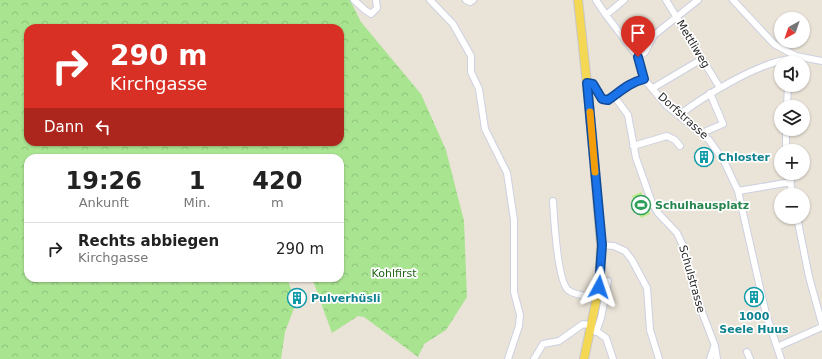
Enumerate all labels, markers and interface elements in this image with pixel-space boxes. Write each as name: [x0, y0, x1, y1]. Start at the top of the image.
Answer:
north arrow: [774, 12, 810, 48]
map controls: [774, 12, 810, 224]
pin: [621, 16, 655, 57]
street label: Mettliweg: [674, 18, 712, 70]
icon: arrive: [627, 22, 649, 44]
text: 290 m: [110, 39, 207, 72]
icon: right: [44, 40, 96, 92]
button: sound: [774, 56, 810, 92]
text: Kirchgasse: [110, 73, 207, 94]
street label: Dorfstrasse: [655, 90, 711, 142]
button: layers: [774, 100, 810, 136]
icon: left: [92, 116, 114, 138]
text: Dann: [44, 118, 84, 136]
button: +: [774, 144, 810, 180]
building icon: Chloster: [693, 146, 715, 168]
place label: Chloster: [718, 151, 770, 164]
text: 19:26: [66, 167, 142, 195]
text: 1: [189, 167, 205, 195]
text: 420: [252, 167, 302, 195]
button: −: [774, 188, 810, 224]
sports icon: Schulhausplatz: [630, 194, 652, 216]
text: Ankunft: [79, 195, 129, 210]
text: Min.: [184, 195, 211, 210]
text: m: [271, 195, 284, 210]
place label: Schulhausplatz: [655, 199, 749, 212]
text: Rechts abbiegen: [78, 232, 219, 250]
icon: right: [44, 238, 66, 260]
text: 290 m: [276, 240, 324, 258]
street label: Schulstrasse: [676, 244, 708, 314]
text: Kirchgasse: [78, 250, 148, 265]
position arrow: [578, 266, 620, 308]
park label: Kohlfirst: [372, 267, 417, 280]
building icon: 1000 Seele Huus: [743, 286, 765, 308]
building icon: Pulverhüsli: [286, 287, 308, 309]
place label: Pulverhüsli: [311, 292, 380, 305]
place label: 1000 Seele Huus: [719, 310, 789, 336]

